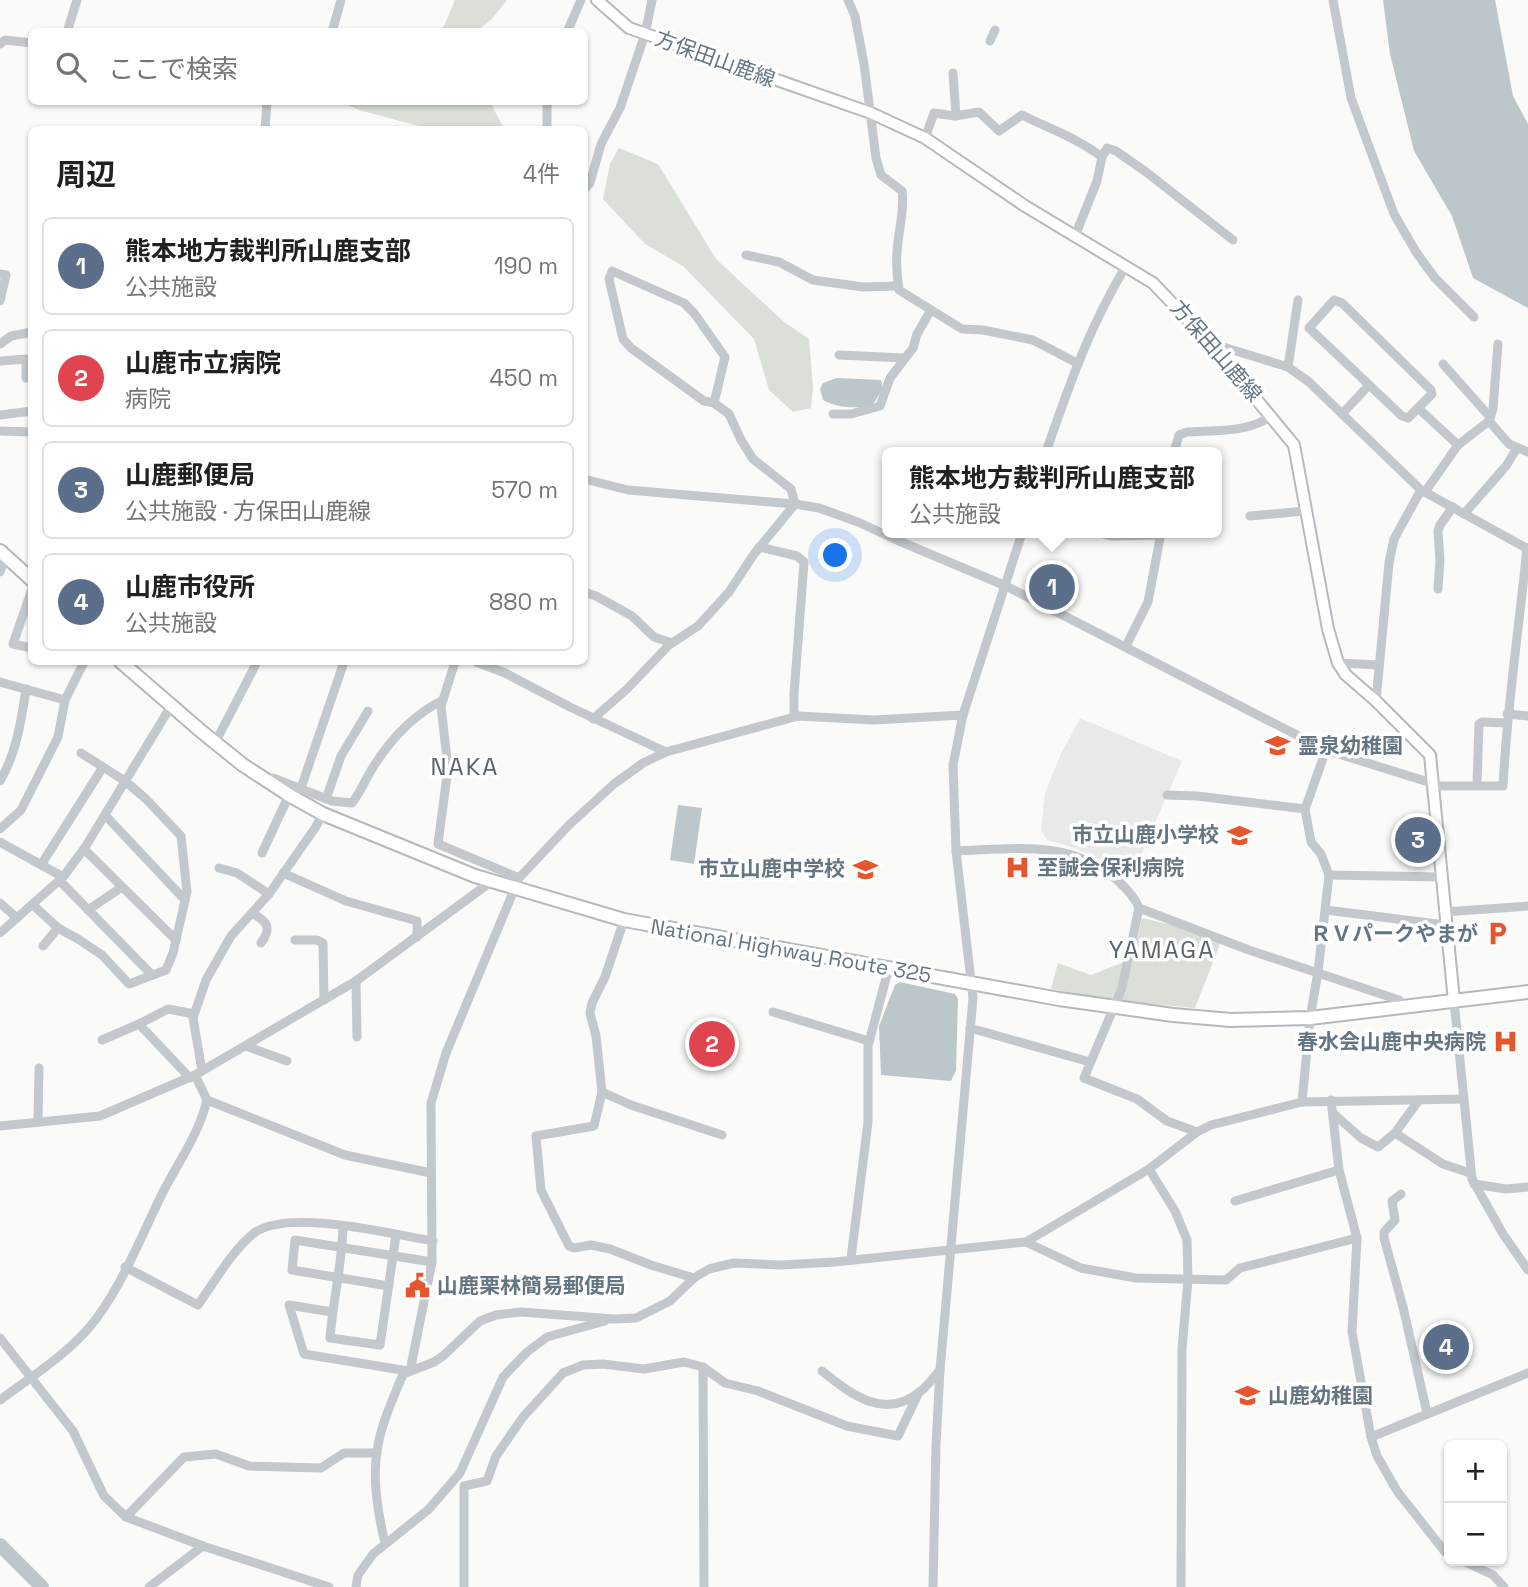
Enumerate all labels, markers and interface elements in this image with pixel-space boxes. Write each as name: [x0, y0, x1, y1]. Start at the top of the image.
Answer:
street label: 方保田山鹿線: [651, 24, 779, 93]
search box: [28, 28, 588, 105]
icon: search: [52, 48, 90, 86]
text: ここで検索: [108, 52, 238, 86]
text: 周辺: [56, 155, 116, 194]
text: 4件: [523, 159, 560, 189]
text: 熊本地方裁判所山鹿支部: [125, 234, 411, 268]
text: 1: [76, 251, 86, 281]
text: 190 m: [494, 251, 558, 281]
text: 公共施設: [125, 272, 217, 302]
street label: 方保田山鹿線: [1165, 294, 1268, 407]
text: 山鹿市立病院: [125, 346, 281, 380]
text: 2: [74, 363, 88, 393]
text: 450 m: [489, 363, 558, 393]
text: 病院: [125, 384, 171, 414]
popup: [882, 447, 1222, 538]
text: 山鹿郵便局: [125, 458, 255, 492]
text: 熊本地方裁判所山鹿支部: [909, 461, 1195, 495]
text: 3: [74, 475, 88, 505]
text: 570 m: [491, 475, 558, 505]
text: 公共施設 · 方保田山鹿線: [125, 496, 371, 526]
text: 公共施設: [909, 499, 1001, 529]
your location: [818, 538, 852, 572]
pin: 1: [1029, 561, 1075, 613]
text: 山鹿市役所: [125, 570, 255, 604]
text: 4: [74, 587, 88, 617]
text: 880 m: [489, 587, 558, 617]
text: 公共施設: [125, 608, 217, 638]
school or university icon: 霊泉幼稚園: [1264, 732, 1292, 760]
place label: 霊泉幼稚園: [1298, 732, 1403, 759]
district label: NAKA: [431, 751, 499, 782]
pin: 3: [1395, 814, 1441, 866]
place label: 市立山鹿小学校: [1072, 821, 1219, 848]
school or university icon: 市立山鹿小学校: [1225, 821, 1253, 849]
hospital icon: 至誠会保利病院: [1003, 854, 1031, 882]
place label: 至誠会保利病院: [1037, 854, 1184, 881]
place label: 市立山鹿中学校: [698, 855, 845, 882]
school or university icon: 市立山鹿中学校: [851, 855, 879, 883]
street label: National Highway Route 325: [649, 913, 934, 989]
place label: ＲＶパークやまが: [1310, 920, 1478, 947]
parking icon: ＲＶパークやまが: [1484, 920, 1512, 948]
district label: YAMAGA: [1109, 934, 1215, 965]
pin: 2: [689, 1018, 735, 1070]
place label: 春水会山鹿中央病院: [1297, 1028, 1486, 1055]
hospital icon: 春水会山鹿中央病院: [1492, 1028, 1520, 1056]
public building icon: 山鹿栗林簡易郵便局: [403, 1272, 431, 1300]
place label: 山鹿栗林簡易郵便局: [437, 1272, 626, 1299]
pin: 4: [1423, 1321, 1469, 1373]
school or university icon: 山鹿幼稚園: [1234, 1382, 1262, 1410]
place label: 山鹿幼稚園: [1268, 1382, 1373, 1409]
map controls: [1444, 1440, 1507, 1566]
button: +: [1444, 1440, 1507, 1503]
button: −: [1444, 1503, 1507, 1566]

